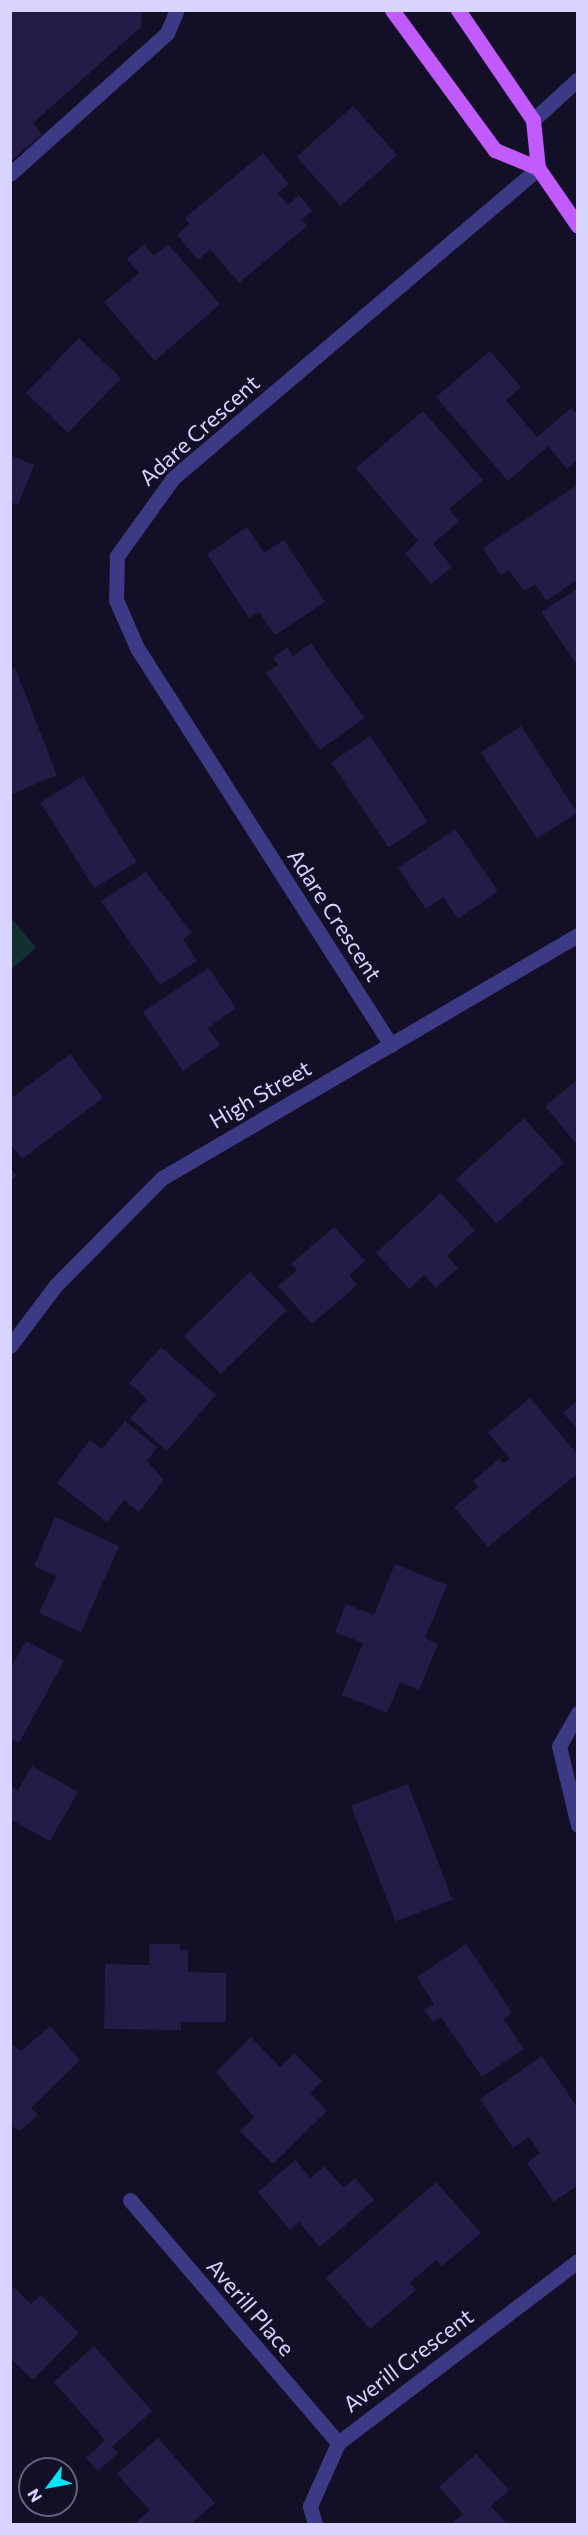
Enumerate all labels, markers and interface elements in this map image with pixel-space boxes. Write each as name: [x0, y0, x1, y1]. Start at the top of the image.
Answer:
street label: Adare Crescent: [134, 369, 264, 491]
street label: Adare Crescent: [282, 844, 388, 986]
street label: High Street: [204, 1054, 316, 1134]
street label: Averill Place: [202, 2253, 300, 2361]
street label: Averill Crescent: [338, 2303, 478, 2417]
north arrow: [18, 2457, 78, 2517]
text: N: [23, 2486, 45, 2506]

